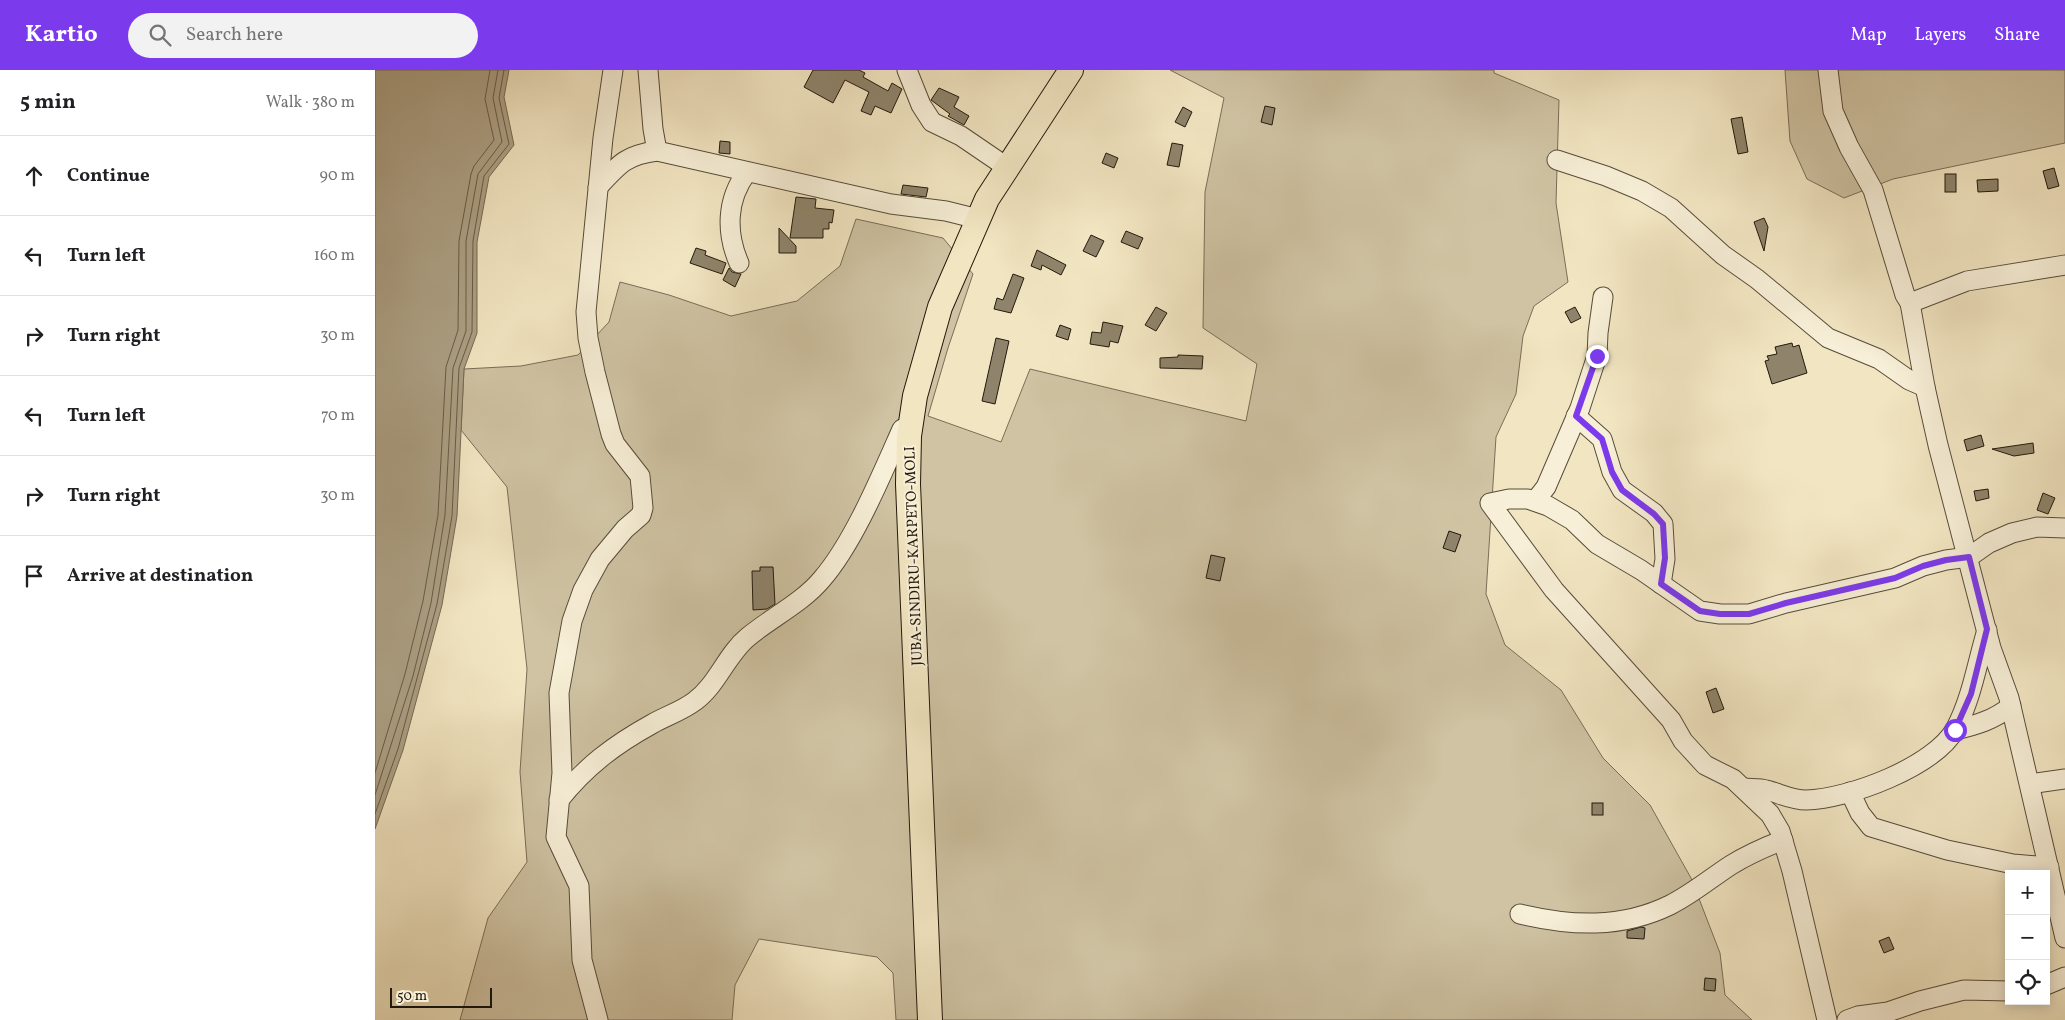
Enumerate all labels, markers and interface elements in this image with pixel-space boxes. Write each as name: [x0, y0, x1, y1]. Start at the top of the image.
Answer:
search box: [128, 13, 478, 58]
text: Kartio: [25, 18, 98, 52]
icon: search: [146, 21, 174, 49]
text: Search here: [186, 22, 283, 48]
text: Map: [1850, 23, 1886, 48]
text: Layers: [1914, 23, 1966, 48]
text: Share: [1994, 23, 2040, 48]
text: 5 min: [20, 88, 76, 117]
text: Walk · 380 m: [266, 92, 355, 114]
icon: ahead: [20, 162, 48, 190]
text: Continue: [67, 163, 150, 189]
text: 90 m: [319, 165, 355, 187]
icon: left: [20, 242, 48, 270]
text: Turn left: [67, 243, 146, 269]
text: 160 m: [314, 245, 355, 267]
icon: right: [20, 322, 48, 350]
text: Turn right: [67, 323, 160, 349]
text: 30 m: [320, 325, 355, 347]
route end: [1586, 345, 1609, 368]
icon: left: [20, 402, 48, 430]
text: Turn left: [67, 403, 146, 429]
text: 70 m: [321, 405, 355, 427]
street label: JUBA-SINDIRU-KARPETO-MOLI: [900, 446, 929, 666]
icon: right: [20, 482, 48, 510]
text: Turn right: [67, 483, 160, 509]
text: 30 m: [320, 485, 355, 507]
icon: arrive: [20, 562, 48, 590]
text: Arrive at destination: [67, 563, 253, 589]
route start: [1944, 719, 1967, 742]
map controls: [2005, 870, 2050, 1005]
button: +: [2005, 870, 2050, 915]
button: −: [2005, 915, 2050, 960]
button: locate: [2005, 960, 2050, 1005]
scale bar: [390, 985, 493, 1008]
text: 50 m: [397, 987, 427, 1006]

